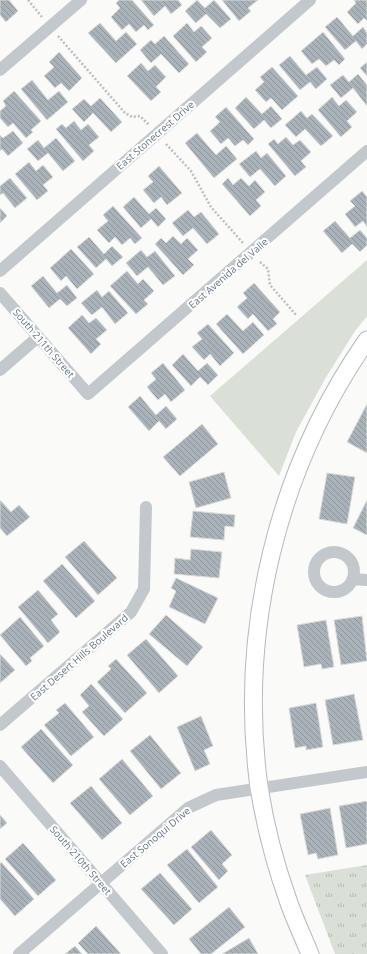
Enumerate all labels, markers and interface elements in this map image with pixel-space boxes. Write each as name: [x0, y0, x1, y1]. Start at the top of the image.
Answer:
street label: East Stonecrest Drive: [113, 97, 197, 173]
street label: East Avenida del Valle: [185, 234, 271, 311]
street label: South 211th Street: [10, 305, 78, 381]
street label: East Desert Hills Boulevard: [27, 611, 131, 703]
street label: East Sonoqui Drive: [117, 803, 193, 870]
street label: South 210th Street: [47, 822, 115, 898]

